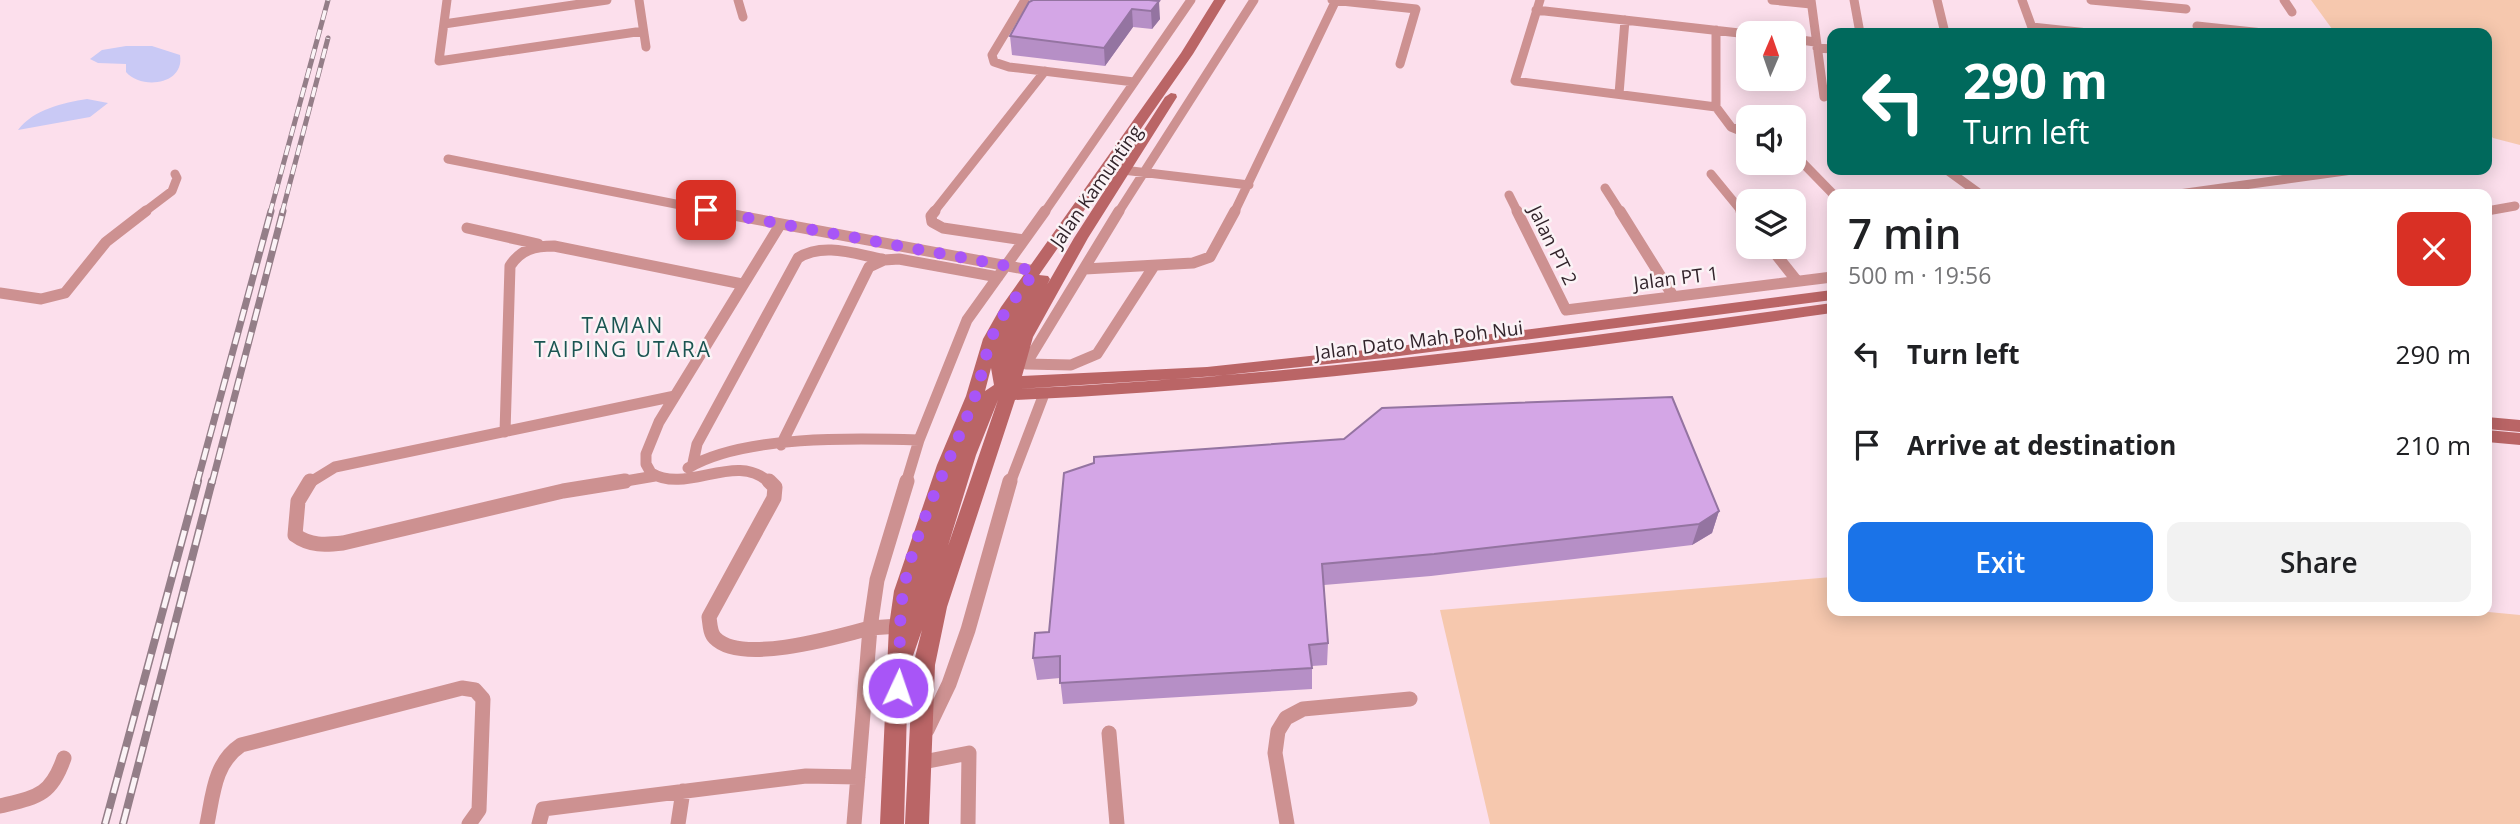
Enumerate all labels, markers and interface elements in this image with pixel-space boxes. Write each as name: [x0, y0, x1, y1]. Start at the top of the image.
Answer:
north arrow: [1736, 21, 1806, 91]
map controls: [1736, 21, 1806, 259]
text: 290 m: [1963, 47, 2108, 113]
icon: left: [1848, 56, 1939, 147]
button: sound: [1736, 105, 1806, 175]
text: Turn left: [1963, 110, 2089, 153]
street label: Jalan Kamunting: [1043, 119, 1148, 254]
pin: [676, 180, 736, 240]
button: layers: [1736, 189, 1806, 259]
icon: arrive: [687, 191, 725, 229]
street label: Jalan PT 2: [1522, 199, 1583, 289]
text: 7 min: [1848, 204, 1961, 261]
button: close: [2397, 212, 2471, 286]
text: 500 m · 19:56: [1848, 259, 1991, 291]
street label: Jalan PT 1: [1630, 260, 1720, 296]
district label: TAMAN TAIPING UTARA: [534, 311, 712, 363]
street label: Jalan Dato Mah Poh Nui: [1311, 314, 1525, 366]
icon: left: [1848, 335, 1886, 373]
text: Turn left: [1907, 336, 2019, 372]
text: 290 m: [2396, 336, 2471, 372]
icon: arrive: [1848, 426, 1886, 464]
text: Arrive at destination: [1907, 427, 2176, 463]
text: 210 m: [2396, 427, 2471, 463]
button: Exit: [1848, 522, 2153, 602]
button: Share: [2167, 522, 2471, 602]
position arrow: [861, 651, 935, 725]

